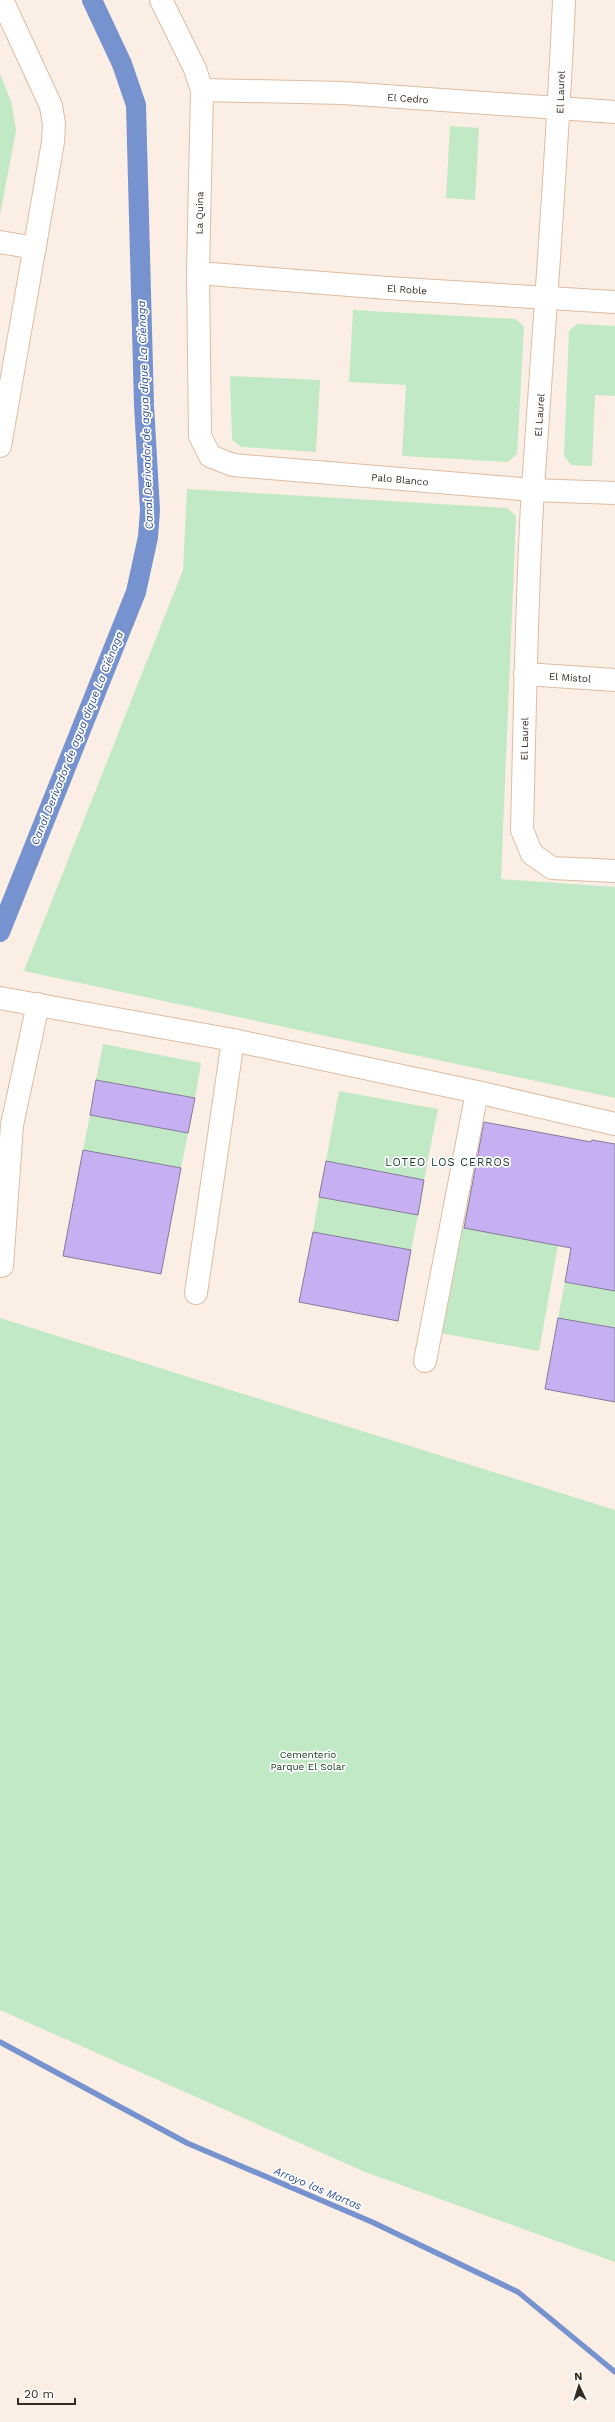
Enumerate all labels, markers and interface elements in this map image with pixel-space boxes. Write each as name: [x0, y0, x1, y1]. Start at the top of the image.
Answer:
street label: El Laurel: [554, 70, 567, 114]
street label: El Cedro: [387, 92, 429, 105]
street label: La Quina: [194, 191, 205, 235]
street label: El Roble: [387, 283, 428, 296]
water label: Canal Derivador de agua dique La Ciénaga: [135, 300, 156, 530]
street label: El Laurel: [533, 393, 546, 437]
street label: Palo Blanco: [371, 472, 429, 487]
water label: Canal Derivador de agua dique La Ciénaga: [29, 629, 126, 847]
street label: El Mistol: [549, 671, 591, 684]
street label: El Laurel: [519, 717, 530, 761]
district label: LOTEO LOS CERROS: [385, 1156, 511, 1169]
park label: Cementerio Parque El Solar: [270, 1749, 346, 1772]
water label: Arroyo las Martas: [271, 2164, 364, 2213]
north arrow: [559, 2366, 599, 2406]
text: N: [574, 2370, 583, 2383]
scale bar: [18, 2380, 75, 2406]
text: 20 m: [24, 2387, 54, 2401]

